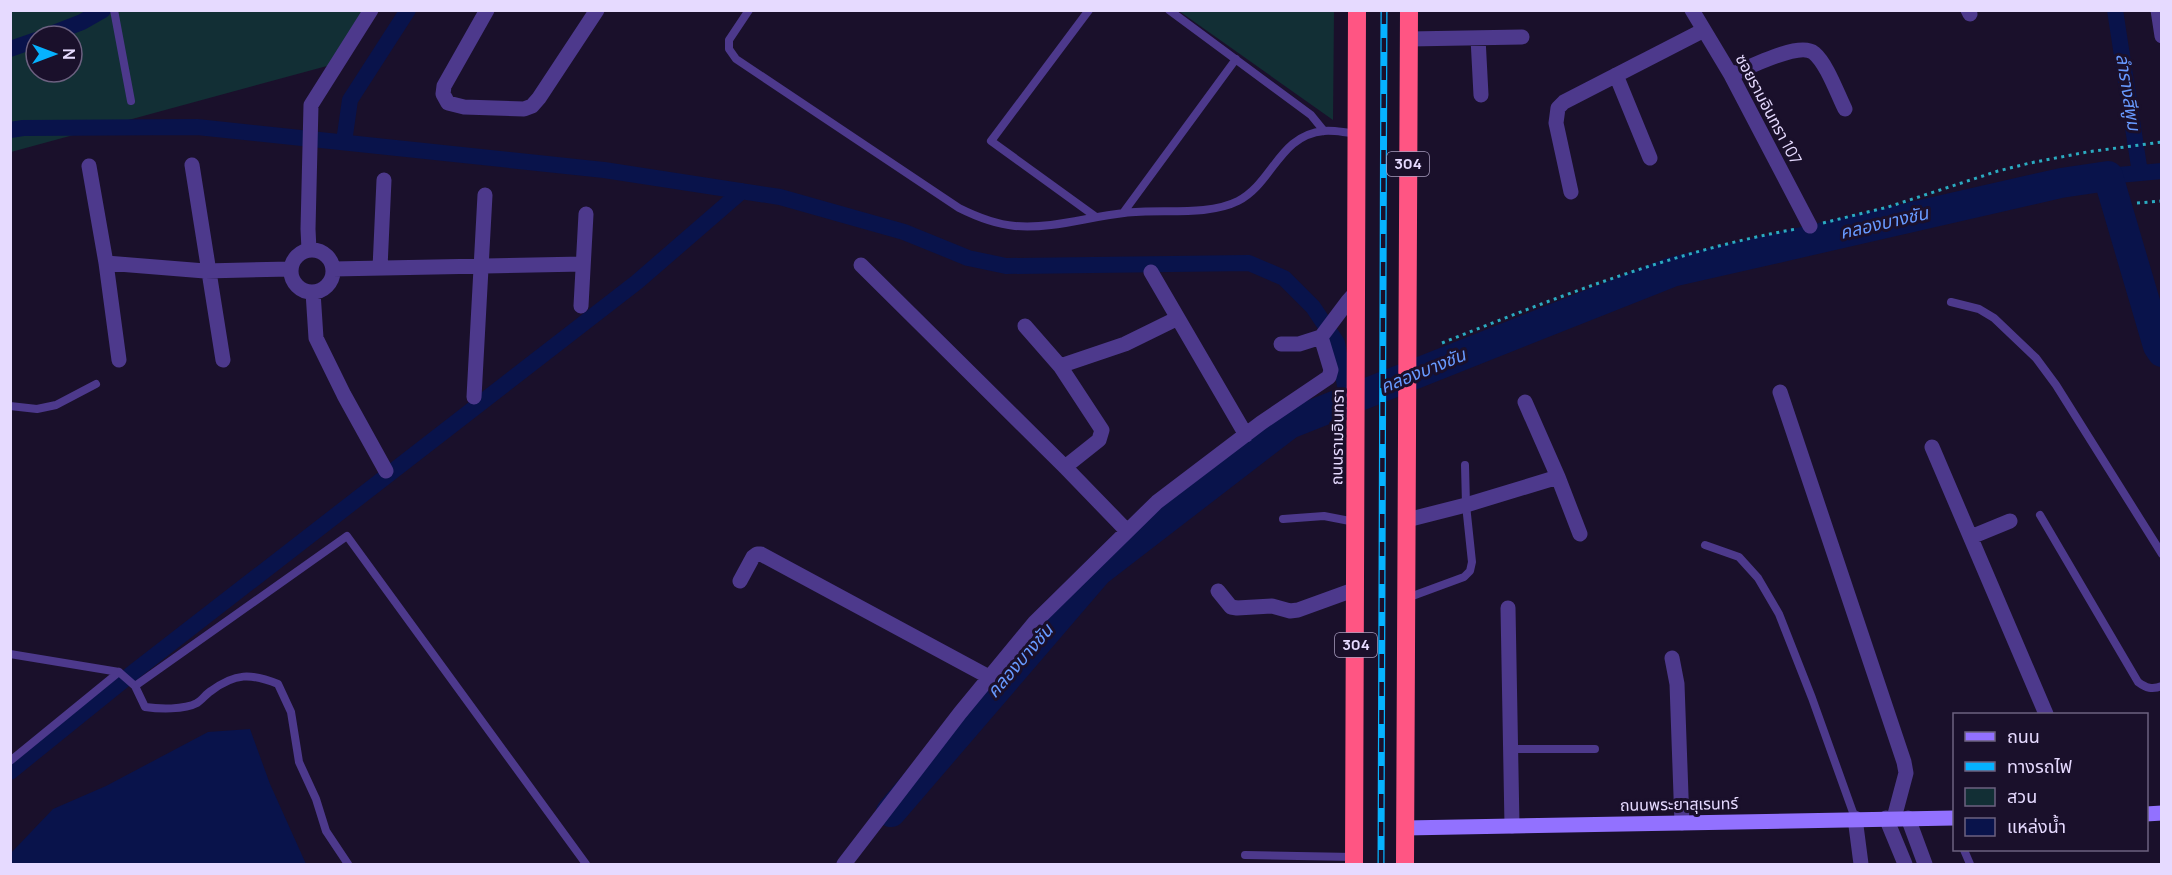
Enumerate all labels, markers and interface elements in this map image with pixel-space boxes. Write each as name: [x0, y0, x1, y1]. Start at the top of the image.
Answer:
north arrow: [24, 24, 84, 84]
text: N: [58, 48, 80, 60]
street label: ซอยรามอินทรา 107: [1731, 50, 1807, 168]
water label: ลำรางสีพูม: [2111, 52, 2147, 134]
road number: 304: [1387, 152, 1429, 176]
water label: คลองบางชัน: [1837, 200, 1931, 244]
water label: คลองบางชัน: [1376, 342, 1470, 398]
street label: ถนนรามอินทรา: [1325, 389, 1349, 485]
water label: คลองบางชัน: [981, 618, 1058, 702]
road number: 304: [1335, 633, 1377, 657]
legend: [1953, 713, 2148, 851]
text: ถนน: [2007, 724, 2040, 748]
text: ทางรถไฟ: [2007, 754, 2072, 778]
text: สวน: [2007, 784, 2037, 808]
street label: ถนนพระยาสุเรนทร์: [1620, 792, 1739, 816]
text: แหล่งน้ำ: [2007, 814, 2066, 838]

